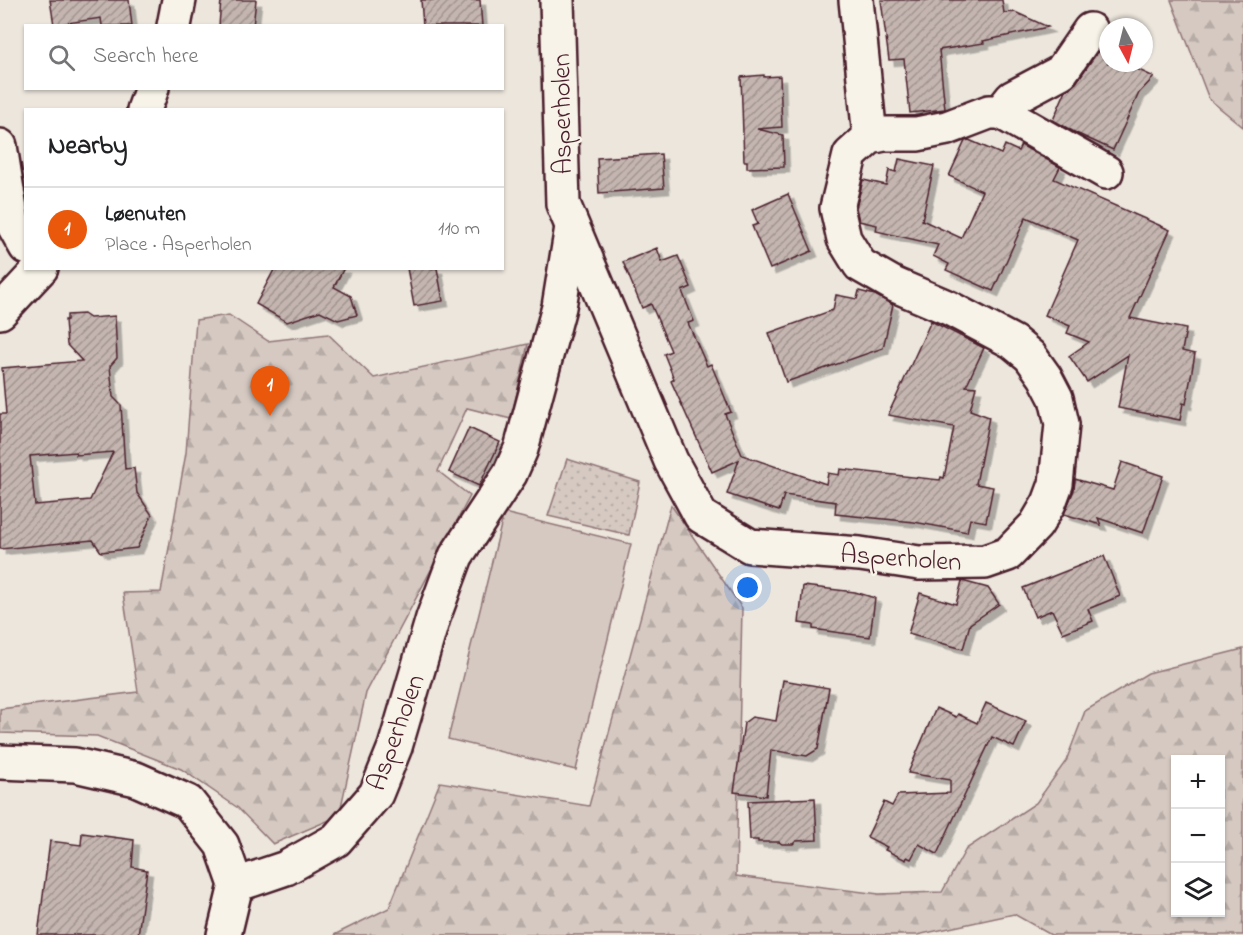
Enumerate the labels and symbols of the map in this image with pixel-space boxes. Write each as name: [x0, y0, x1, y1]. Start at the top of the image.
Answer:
north arrow: [1099, 18, 1153, 72]
street label: Asperholen: [543, 53, 584, 175]
pin: 1: [250, 366, 290, 416]
street label: Asperholen: [839, 536, 963, 583]
your location: [733, 573, 762, 602]
street label: Asperholen: [358, 669, 436, 797]

